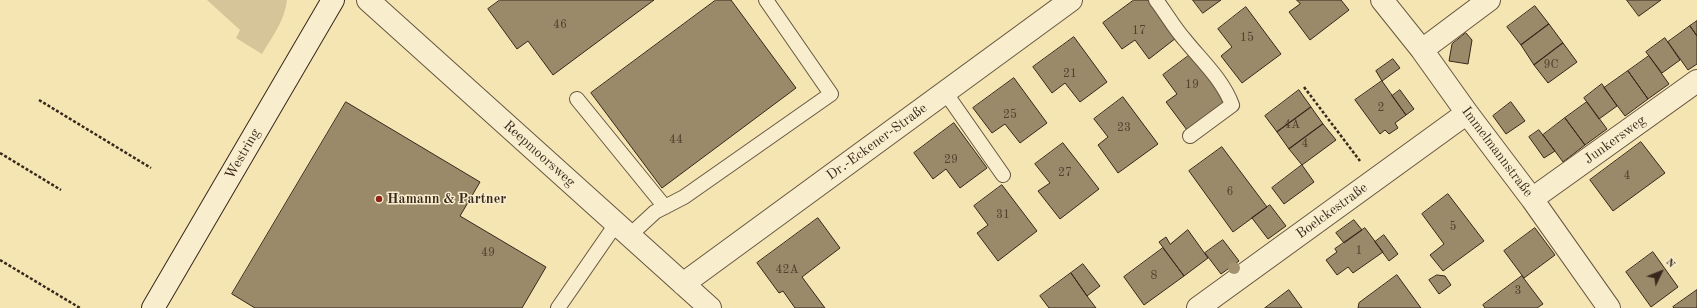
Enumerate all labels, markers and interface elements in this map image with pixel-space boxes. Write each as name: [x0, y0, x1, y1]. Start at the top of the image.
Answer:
house number: 46: [553, 18, 567, 32]
house number: 17: [1132, 24, 1146, 38]
house number: 15: [1240, 31, 1254, 45]
house number: 9C: [1544, 58, 1558, 72]
house number: 21: [1063, 67, 1077, 81]
house number: 19: [1185, 78, 1199, 92]
street label: Dr.-Eckener-Straße: [823, 100, 931, 184]
house number: 2: [1378, 101, 1384, 115]
street label: Immelmannstraße: [1458, 104, 1536, 200]
house number: 25: [1003, 108, 1017, 122]
street label: Junkersweg: [1581, 112, 1649, 168]
street label: Reepmoorsweg: [500, 117, 578, 191]
house number: 4A: [1284, 118, 1300, 132]
house number: 23: [1117, 121, 1131, 135]
street label: Westring: [222, 126, 264, 182]
house number: 44: [669, 133, 683, 147]
house number: 4: [1302, 137, 1308, 151]
house number: 29: [944, 153, 958, 167]
house number: 27: [1058, 166, 1072, 180]
house number: 4: [1624, 169, 1630, 183]
street label: Boelckestraße: [1293, 179, 1371, 243]
house number: 6: [1227, 185, 1233, 199]
place label: Hamann & Partner: [387, 191, 506, 207]
marker: Hamann & Partner: [374, 194, 384, 204]
house number: 31: [996, 208, 1010, 222]
house number: 5: [1450, 220, 1456, 234]
house number: 1: [1356, 244, 1362, 258]
house number: 49: [481, 246, 495, 260]
north arrow: [1641, 252, 1681, 292]
text: N: [1663, 257, 1677, 270]
house number: 42A: [775, 263, 799, 277]
house number: 8: [1151, 269, 1157, 283]
house number: 3: [1515, 284, 1521, 298]

